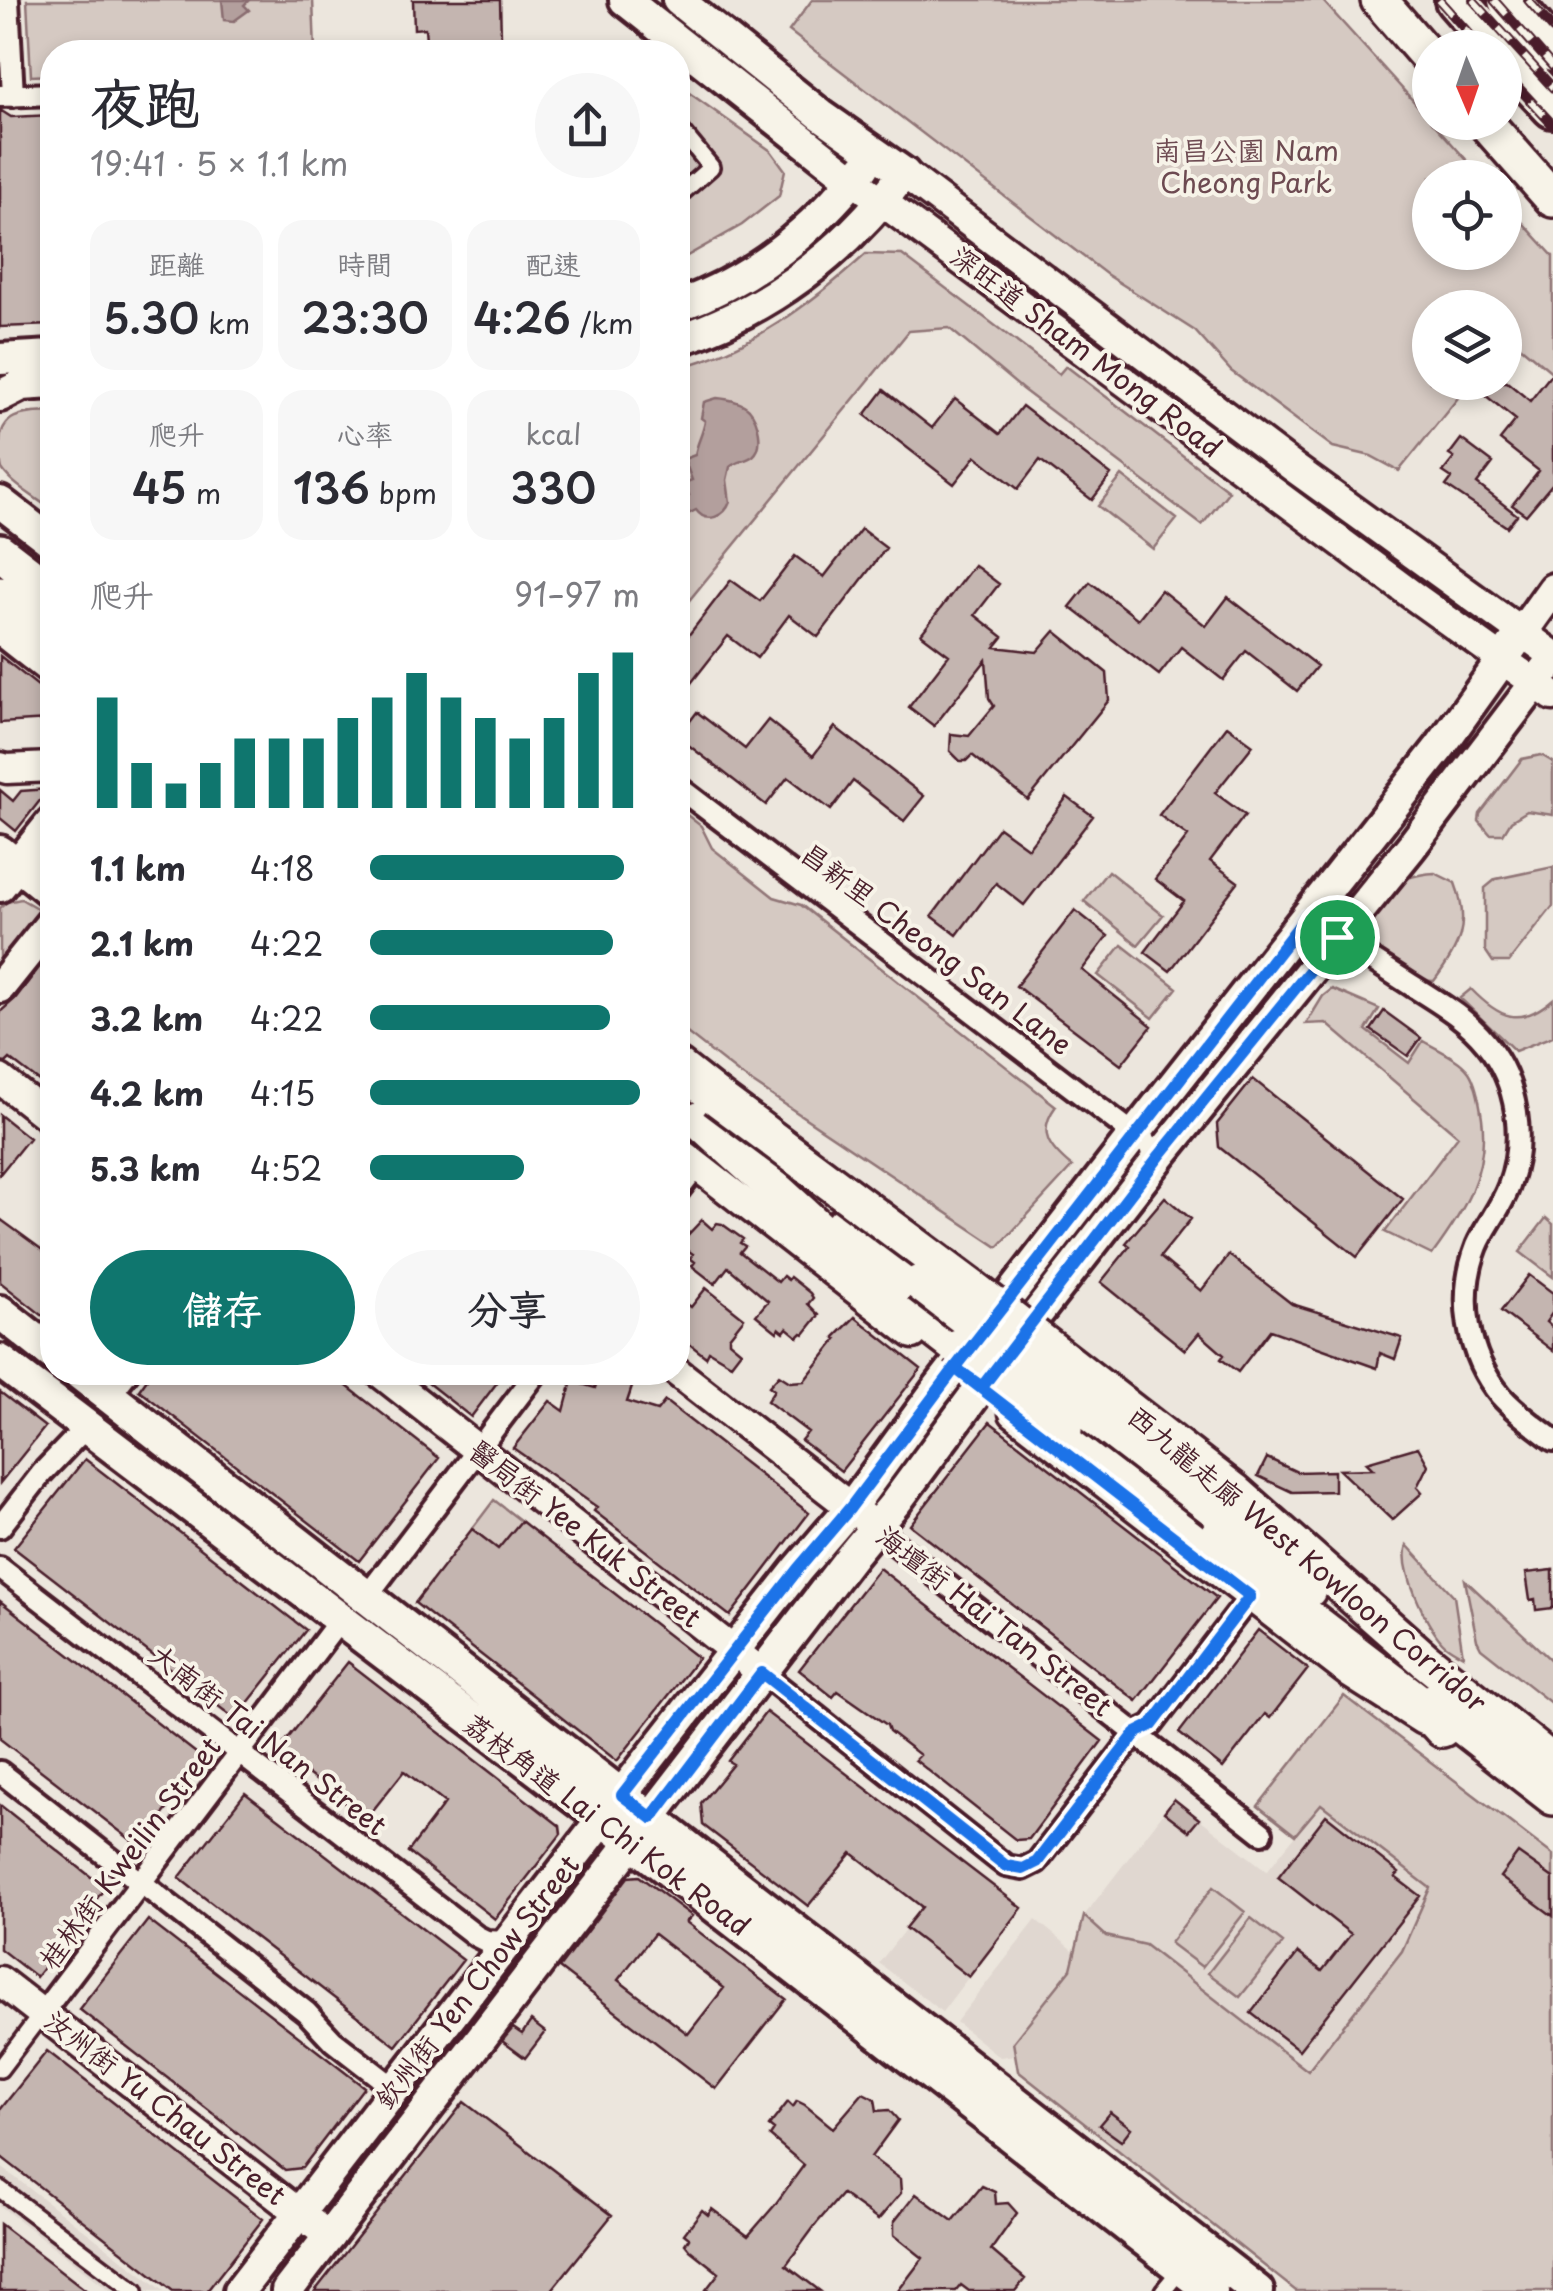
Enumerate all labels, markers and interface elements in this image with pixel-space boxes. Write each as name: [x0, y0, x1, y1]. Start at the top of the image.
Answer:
north arrow: [1412, 30, 1522, 140]
map controls: [1412, 30, 1522, 400]
text: 夜跑: [90, 60, 200, 143]
button: share: [535, 73, 640, 178]
park label: 南昌公園 Nam Cheong Park: [1153, 128, 1339, 203]
text: 19:41 · 5 × 1.1 km: [90, 139, 348, 187]
button: locate: [1412, 160, 1522, 270]
street label: 深旺道 Sham Mong Road: [942, 234, 1232, 468]
text: 距離: [149, 242, 205, 285]
text: 時間: [337, 242, 393, 285]
text: 配速: [525, 242, 581, 285]
text: 5.30: [103, 285, 199, 348]
text: 23:30: [301, 285, 429, 348]
text: 4:26: [473, 285, 571, 348]
button: layers: [1412, 290, 1522, 400]
text: km: [199, 301, 250, 344]
text: /km: [571, 301, 633, 344]
text: 爬升: [149, 412, 205, 455]
text: 心率: [337, 412, 393, 455]
text: kcal: [525, 412, 581, 455]
text: 45: [132, 455, 187, 518]
text: 136: [293, 455, 370, 518]
text: 330: [510, 455, 596, 518]
text: m: [187, 471, 221, 514]
text: bpm: [370, 471, 437, 514]
text: 爬升: [90, 570, 154, 618]
text: 91–97 m: [514, 570, 640, 618]
street label: 昌新里 Cheong San Lane: [792, 831, 1082, 1064]
text: 1.1 km: [90, 844, 186, 892]
text: 4:18: [250, 844, 315, 892]
pin: [1295, 895, 1380, 980]
icon: arrive: [1310, 910, 1365, 965]
text: 2.1 km: [90, 919, 194, 967]
text: 4:22: [250, 919, 323, 967]
text: 3.2 km: [90, 994, 203, 1042]
text: 4:22: [250, 994, 323, 1042]
text: 4.2 km: [90, 1069, 204, 1117]
text: 4:15: [250, 1069, 315, 1117]
text: 5.3 km: [90, 1144, 201, 1192]
text: 4:52: [250, 1144, 323, 1192]
button: 儲存: [90, 1250, 355, 1365]
button: 分享: [375, 1250, 640, 1365]
street label: 西九龍走廊 West Kowloon Corridor: [1119, 1394, 1497, 1722]
street label: 醫局街 Yee Kuk Street: [460, 1428, 711, 1637]
street label: 海壇街 Hai Tan Street: [868, 1514, 1122, 1726]
street label: 大南街 Tai Nan Street: [141, 1632, 397, 1845]
street label: 荔枝角道 Lai Chi Kok Road: [456, 1702, 760, 1946]
street label: 桂林街 Kweilin Street: [27, 1727, 230, 1977]
street label: 欽州街 Yen Chow Street: [363, 1845, 589, 2118]
street label: 汝州街 Yu Chau Street: [36, 1999, 296, 2215]

